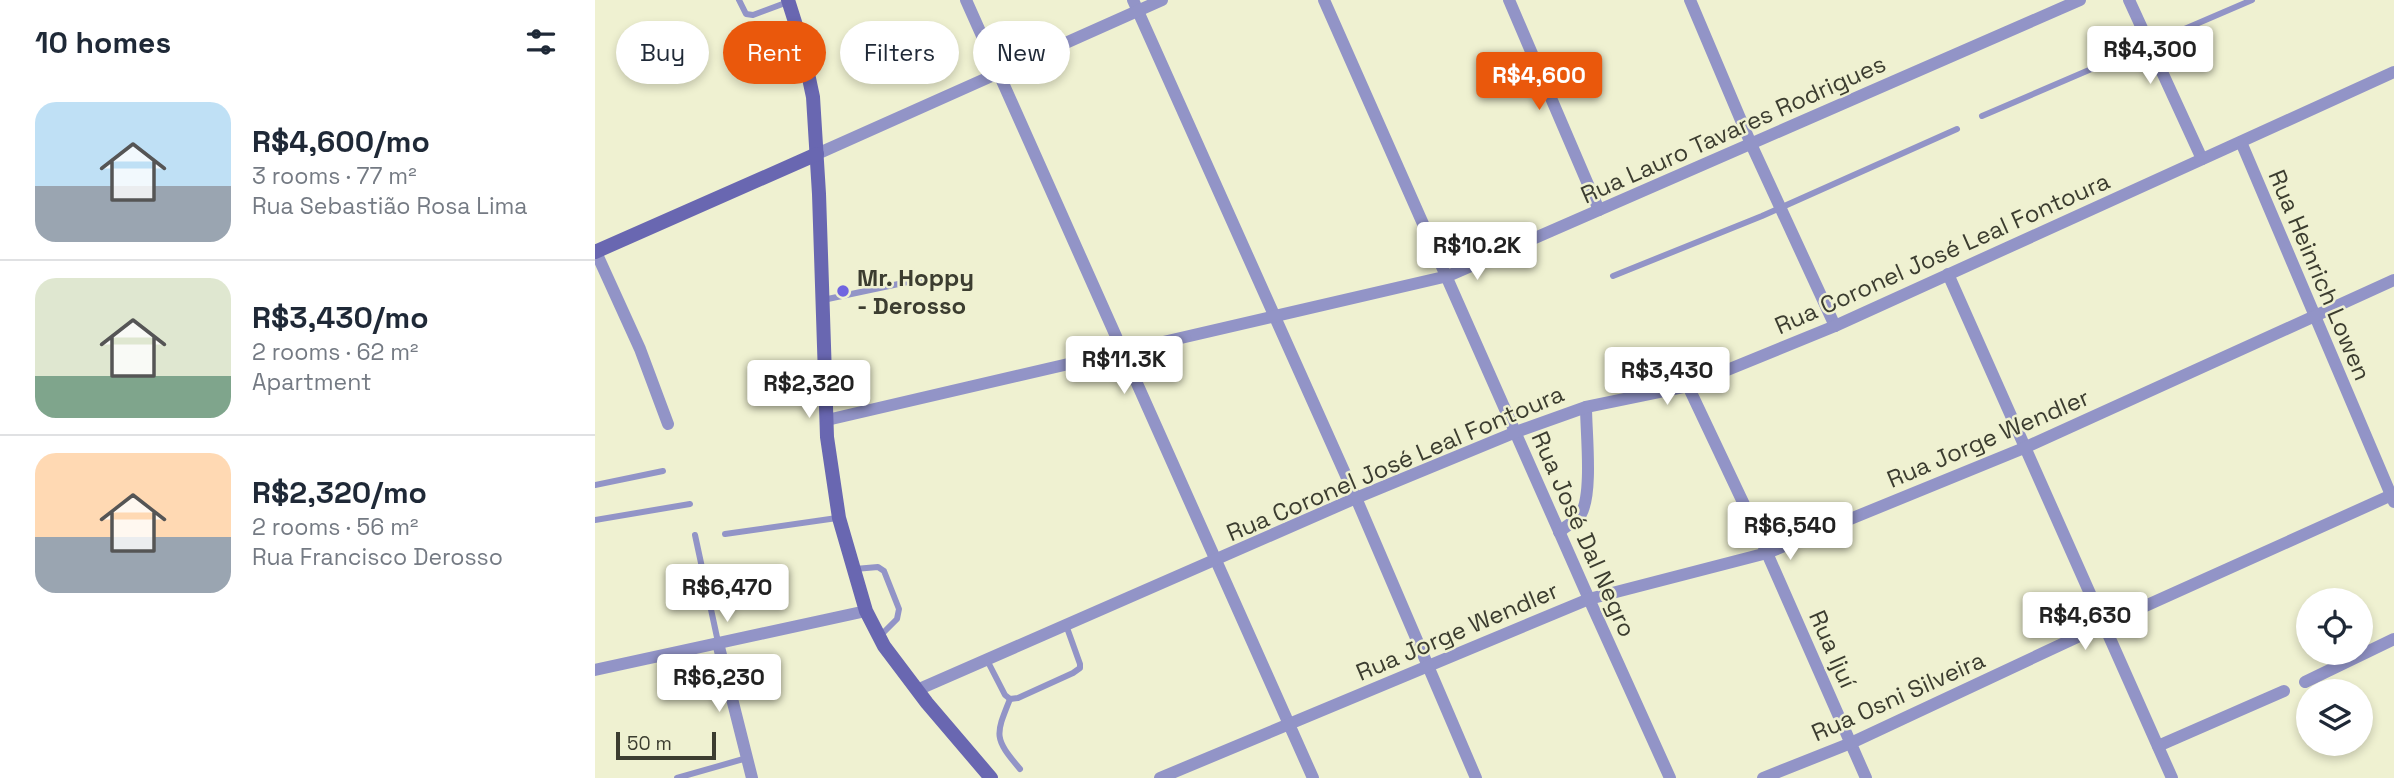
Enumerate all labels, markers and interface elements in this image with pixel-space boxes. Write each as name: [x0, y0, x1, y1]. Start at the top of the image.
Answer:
chip: Buy: [616, 21, 709, 84]
chip: Rent: [723, 21, 826, 84]
chip: Filters: [840, 21, 959, 84]
chip: New: [973, 21, 1070, 84]
text: 10 homes: [35, 23, 171, 62]
icon: filters: [522, 23, 560, 61]
pin: R$4,300: [2085, 27, 2215, 86]
text: R$4,300: [2103, 34, 2197, 64]
street label: Rua Lauro Tavares Rodrigues: [1576, 48, 1890, 210]
pin: R$4,600: [1474, 52, 1604, 112]
text: R$4,600: [1492, 60, 1586, 90]
text: R$4,600/mo: [252, 122, 430, 161]
icon: home: [91, 130, 175, 214]
text: 3 rooms · 77 m²: [252, 161, 417, 191]
street label: Rua Coronel José Leal Fontoura: [1770, 165, 2115, 341]
street label: Rua Heinrich Lowen: [2262, 165, 2378, 385]
text: Rua Sebastião Rosa Lima: [252, 191, 528, 221]
pin: R$10.2K: [1412, 222, 1542, 282]
text: R$10.2K: [1433, 230, 1521, 260]
place label: Mr. Hoppy - Derosso: [857, 262, 974, 321]
marker: Mr. Hoppy - Derosso: [835, 283, 851, 299]
text: R$3,430/mo: [252, 298, 429, 337]
icon: home: [91, 306, 175, 390]
pin: R$11.3K: [1059, 336, 1189, 396]
text: 2 rooms · 62 m²: [252, 337, 418, 367]
text: R$11.3K: [1082, 344, 1166, 374]
pin: R$3,430: [1602, 348, 1732, 407]
text: R$3,430: [1621, 355, 1713, 385]
pin: R$2,320: [744, 360, 874, 420]
text: Apartment: [252, 367, 372, 397]
text: R$2,320: [763, 368, 855, 398]
street label: Rua Coronel José Leal Fontoura: [1222, 378, 1569, 548]
street label: Rua Jorge Wendler: [1882, 381, 2094, 495]
street label: Rua José Dal Negro: [1525, 426, 1643, 642]
text: R$2,320/mo: [252, 473, 427, 512]
icon: home: [91, 481, 175, 565]
pin: R$6,540: [1725, 503, 1855, 562]
text: R$6,540: [1744, 510, 1836, 540]
text: 2 rooms · 56 m²: [252, 512, 418, 542]
text: Rua Francisco Derosso: [252, 542, 503, 572]
pin: R$6,470: [662, 564, 792, 624]
text: R$6,470: [682, 572, 772, 602]
street label: Rua Jorge Wendler: [1351, 574, 1563, 688]
map controls: [2296, 588, 2373, 756]
button: locate: [2296, 588, 2373, 665]
pin: R$4,630: [2020, 592, 2150, 652]
text: R$4,630: [2039, 600, 2131, 630]
street label: Rua Ijuí: [1802, 605, 1864, 693]
street label: Rua Osni Silveira: [1806, 644, 1990, 748]
pin: R$6,230: [654, 654, 784, 714]
text: R$6,230: [673, 662, 765, 692]
button: layers: [2296, 679, 2373, 756]
scale bar: [616, 729, 716, 761]
text: 50 m: [627, 731, 672, 756]

